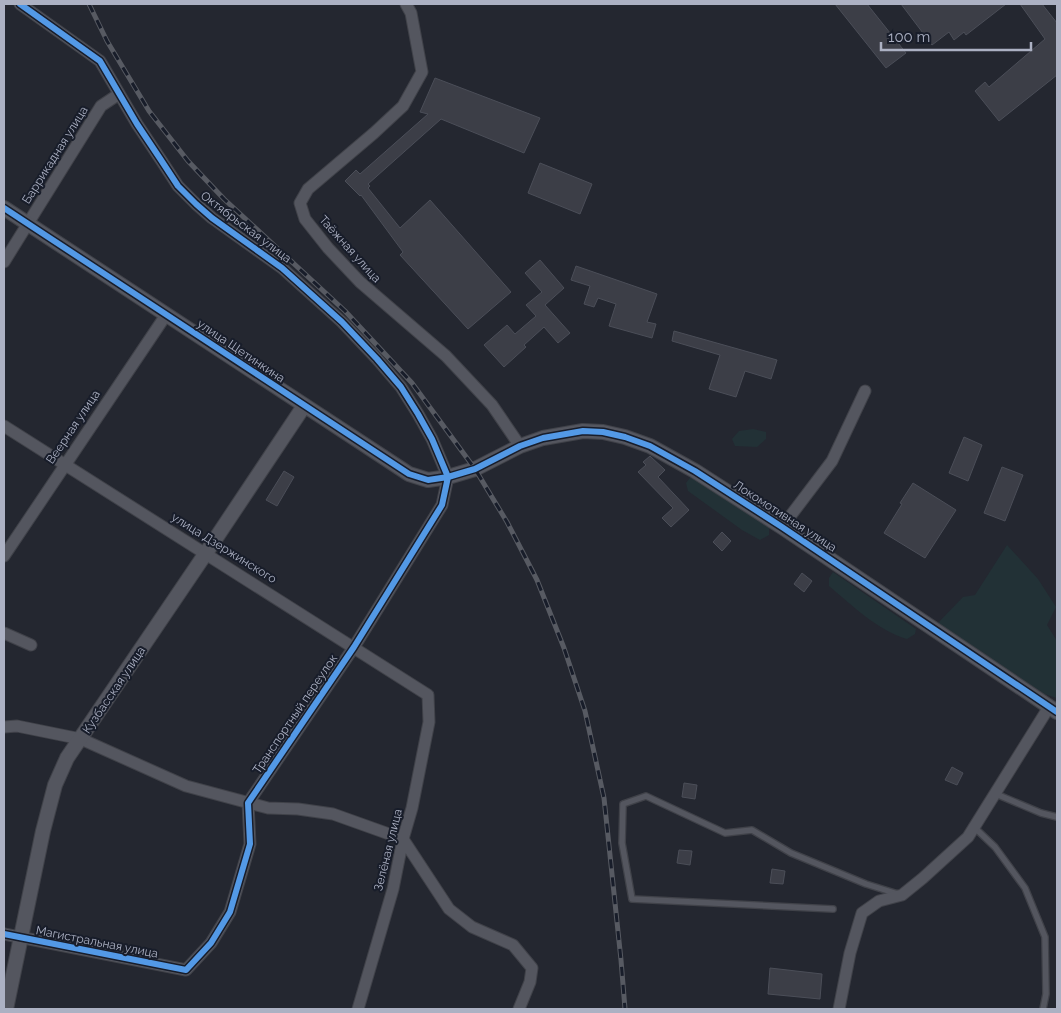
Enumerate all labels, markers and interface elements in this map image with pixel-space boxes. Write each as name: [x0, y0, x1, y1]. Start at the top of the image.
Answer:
scale bar: [881, 20, 1031, 52]
text: 100 m: [888, 28, 930, 46]
street label: Баррикадная улица: [19, 104, 91, 206]
street label: Октябрьская улица: [198, 188, 294, 266]
street label: Таёжная улица: [316, 213, 384, 285]
street label: улица Щетинкина: [195, 316, 287, 386]
street label: Веерная улица: [43, 387, 103, 467]
street label: Локомотивная улица: [731, 477, 839, 555]
street label: улица Дзержинского: [169, 510, 279, 586]
street label: Кузбасская улица: [80, 644, 148, 736]
street label: Транспортный переулок: [250, 652, 340, 776]
street label: Зелёная улица: [371, 808, 405, 892]
street label: Магистральная улица: [35, 923, 159, 961]

